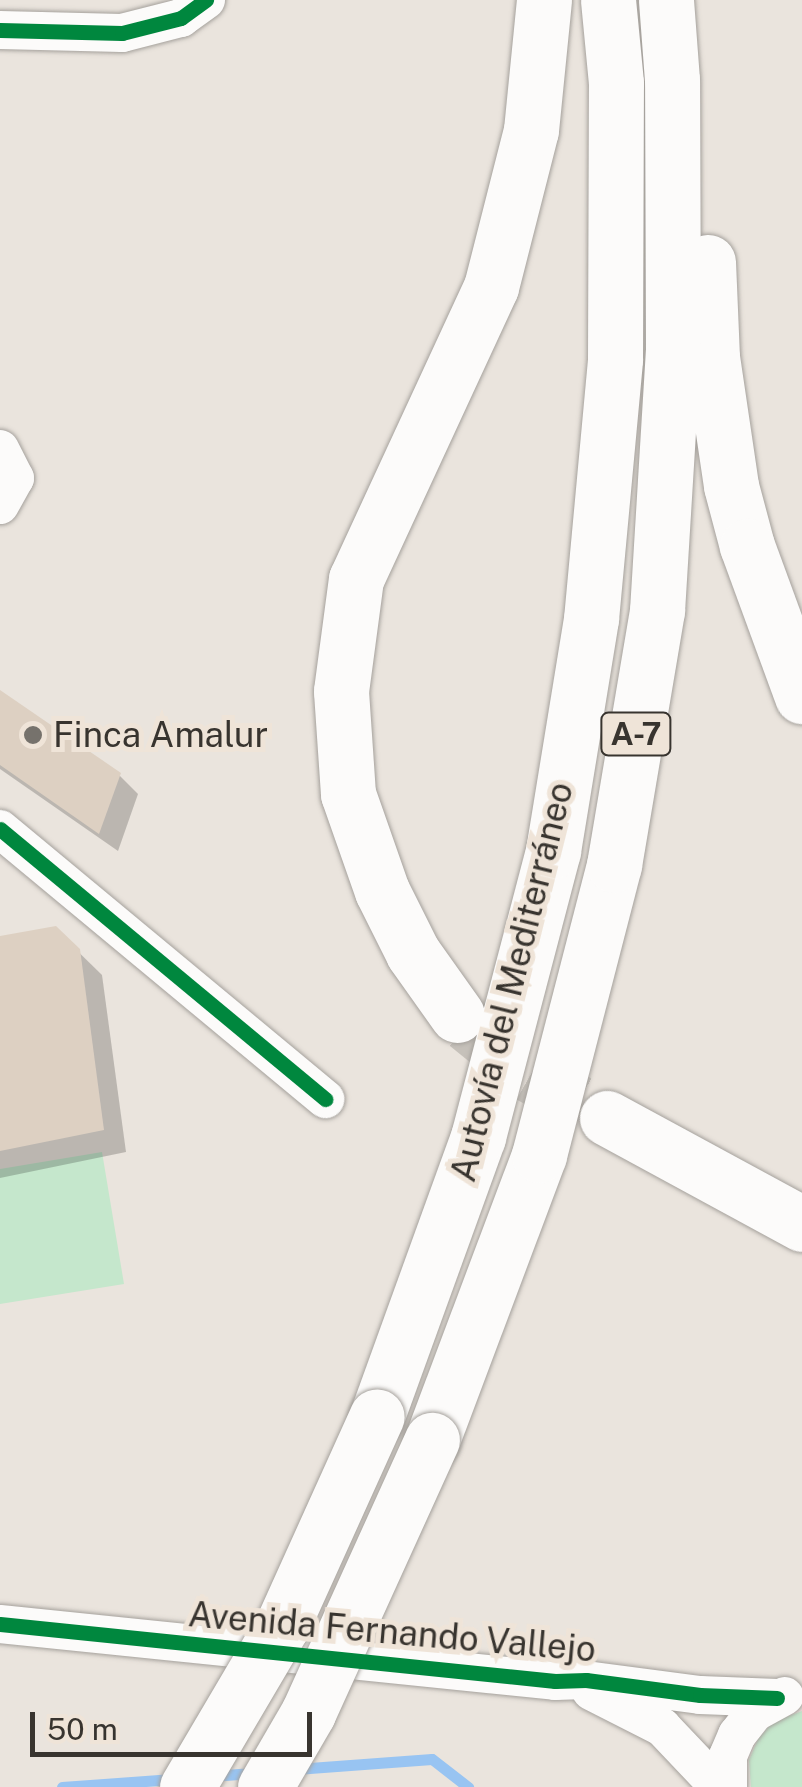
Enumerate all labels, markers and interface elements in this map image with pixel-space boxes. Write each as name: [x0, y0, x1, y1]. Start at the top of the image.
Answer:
road number: A-7: [598, 707, 674, 761]
place label: Finca Amalur: [53, 714, 268, 756]
marker: Finca Amalur: [22, 724, 44, 746]
street label: Autovía del Mediterráneo: [442, 778, 582, 1186]
street label: Avenida Fernando Vallejo: [186, 1593, 598, 1671]
scale bar: [35, 1692, 318, 1754]
text: 50 m: [47, 1711, 118, 1747]

